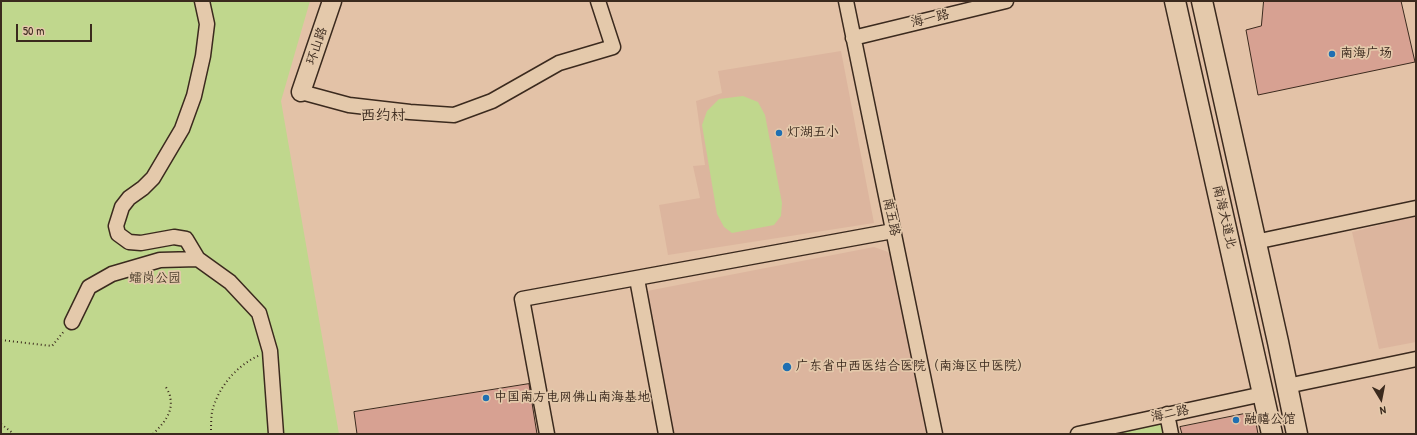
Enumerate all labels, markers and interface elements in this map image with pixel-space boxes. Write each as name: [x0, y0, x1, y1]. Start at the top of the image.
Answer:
street label: 海一路: [909, 7, 951, 31]
scale bar: [18, 16, 94, 42]
text: 50 m: [23, 22, 44, 39]
street label: 环山路: [303, 25, 331, 67]
place label: 南海广场: [1340, 46, 1392, 62]
marker: 南海广场: [1327, 49, 1337, 59]
district label: 西约村: [361, 107, 405, 125]
place label: 灯湖五小: [787, 125, 839, 141]
marker: 灯湖五小: [774, 128, 784, 138]
street label: 南海大道北: [1209, 184, 1239, 250]
street label: 南五路: [879, 196, 903, 238]
park label: 𧒽岗公园: [129, 271, 181, 287]
place label: 广东省中西医结合医院（南海区中医院）: [796, 359, 1030, 375]
marker: 广东省中西医结合医院（南海区中医院）: [781, 361, 793, 373]
north arrow: [1361, 379, 1401, 419]
place label: 中国南方电网佛山南海基地: [494, 390, 650, 406]
marker: 中国南方电网佛山南海基地: [481, 393, 491, 403]
street label: 海二路: [1149, 402, 1191, 426]
text: N: [1379, 403, 1387, 418]
place label: 融禧公馆: [1244, 412, 1296, 428]
marker: 融禧公馆: [1231, 415, 1241, 425]

